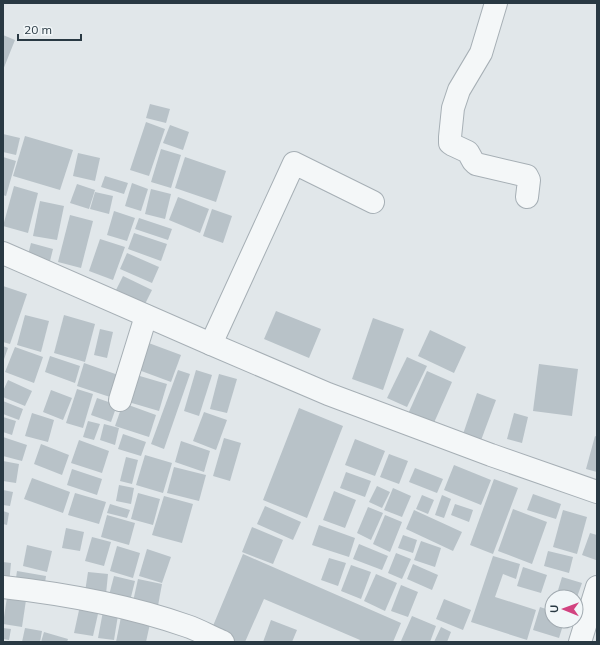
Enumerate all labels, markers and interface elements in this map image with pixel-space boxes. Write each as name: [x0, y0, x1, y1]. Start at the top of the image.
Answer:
scale bar: [18, 16, 81, 42]
text: 20 m: [24, 22, 52, 37]
north arrow: [544, 589, 584, 629]
text: U: [547, 605, 561, 613]

